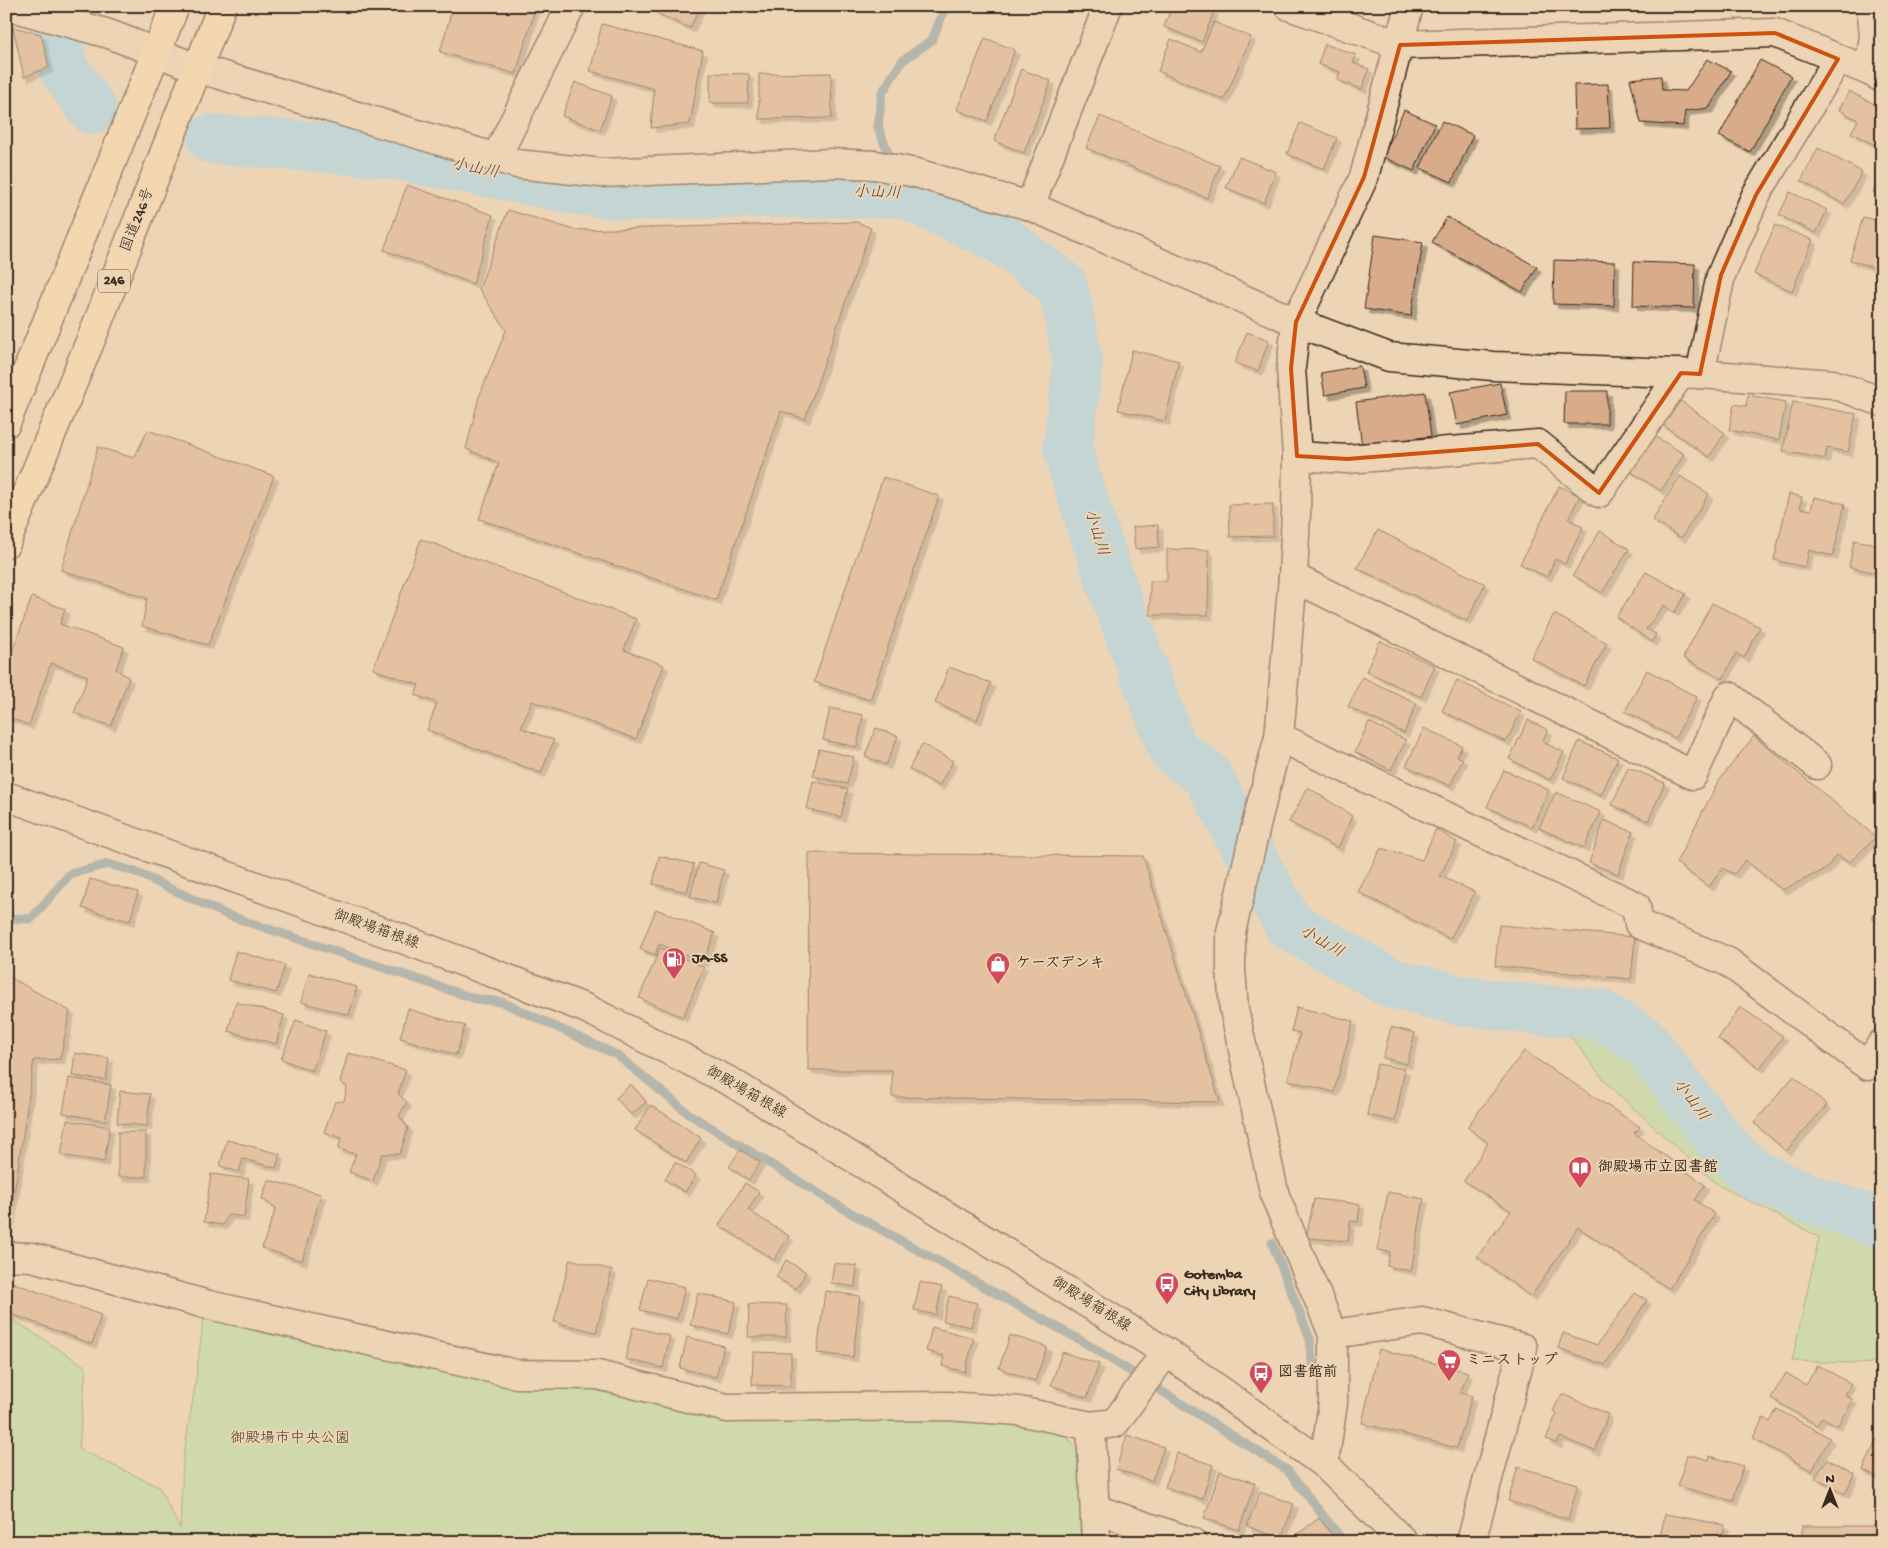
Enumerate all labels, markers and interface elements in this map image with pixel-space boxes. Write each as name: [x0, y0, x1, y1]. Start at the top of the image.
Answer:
water label: 小山川: [450, 155, 501, 184]
water label: 小山川: [853, 183, 901, 204]
street label: 国道246号: [118, 185, 158, 255]
road number: 246: [98, 270, 130, 292]
water label: 小山川: [1079, 507, 1112, 559]
street label: 御殿場箱根線: [331, 905, 422, 954]
water label: 小山川: [1295, 922, 1347, 963]
fuel station icon: JA-SS: [661, 946, 687, 980]
place label: JA-SS: [691, 950, 728, 968]
shop icon: ケーズデンキ: [985, 951, 1011, 985]
place label: ケーズデンキ: [1016, 955, 1105, 973]
street label: 御殿場箱根線: [703, 1062, 790, 1123]
water label: 小山川: [1668, 1076, 1713, 1126]
library icon: 御殿場市立図書館: [1567, 1155, 1593, 1189]
place label: 御殿場市立図書館: [1598, 1158, 1718, 1177]
place label: Gotemba City Library: [1183, 1266, 1256, 1301]
bus stop icon: Gotemba City Library: [1154, 1271, 1180, 1305]
street label: 御殿場箱根線: [1048, 1273, 1134, 1336]
supermarket icon: ミニストップ: [1436, 1348, 1462, 1382]
place label: ミニストップ: [1466, 1352, 1558, 1370]
bus stop icon: 図書館前: [1248, 1360, 1274, 1394]
place label: 図書館前: [1278, 1363, 1338, 1382]
park label: 御殿場市中央公園: [230, 1429, 350, 1448]
north arrow: [1806, 1466, 1856, 1516]
text: N: [1825, 1471, 1835, 1488]

